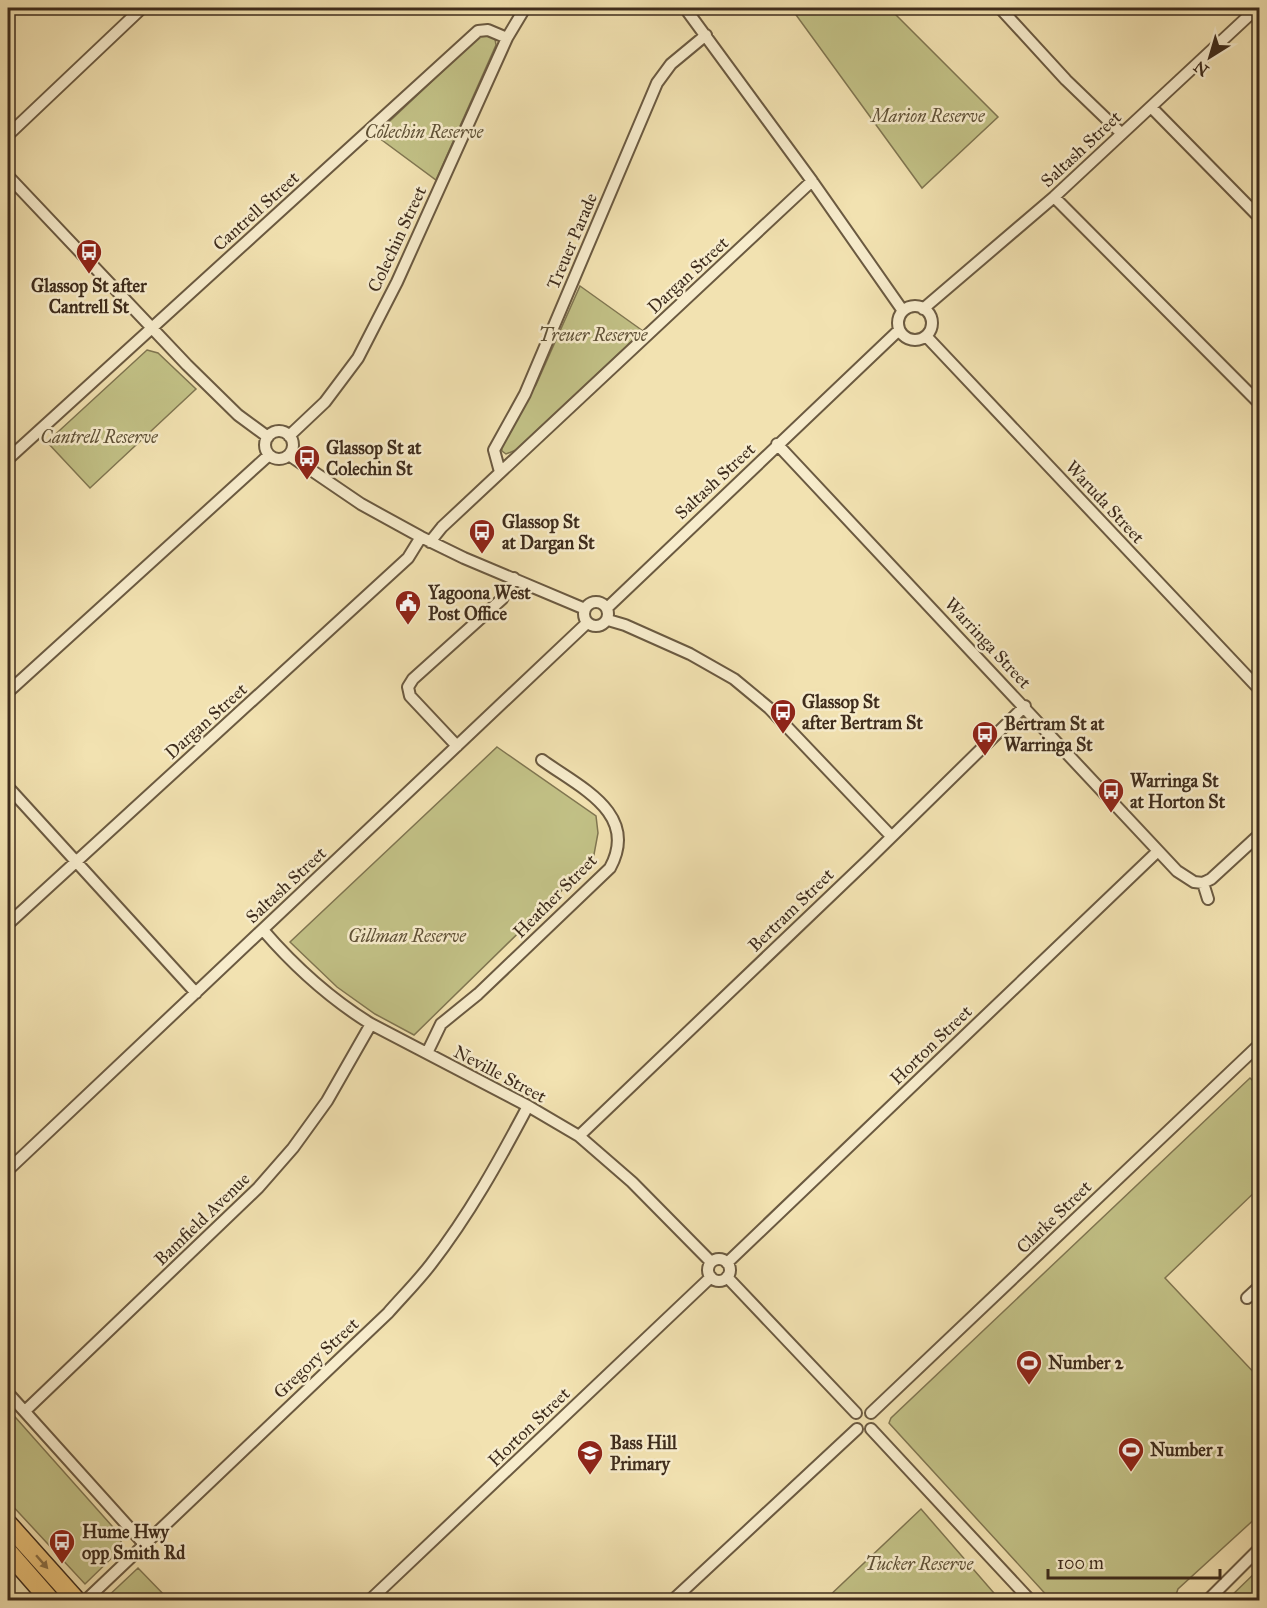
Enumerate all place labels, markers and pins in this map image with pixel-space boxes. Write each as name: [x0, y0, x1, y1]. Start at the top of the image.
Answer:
bus stop icon: Glassop St after Cantrell St: [74, 237, 104, 275]
place label: Glassop St after Cantrell St: [31, 275, 148, 318]
place label: Glassop St at Colechin St: [326, 437, 422, 480]
bus stop icon: Glassop St at Colechin St: [292, 443, 322, 481]
place label: Glassop St at Dargan St: [502, 511, 595, 555]
bus stop icon: Glassop St at Dargan St: [467, 517, 497, 555]
place label: Yagoona West Post Office: [427, 582, 531, 625]
public building icon: Yagoona West Post Office: [393, 588, 423, 626]
place label: Glassop St after Bertram St: [802, 691, 923, 734]
bus stop icon: Glassop St after Bertram St: [768, 697, 798, 735]
place label: Bertram St at Warringa St: [1004, 713, 1105, 757]
bus stop icon: Bertram St at Warringa St: [970, 719, 1000, 757]
place label: Warringa St at Horton St: [1130, 770, 1226, 813]
bus stop icon: Warringa St at Horton St: [1096, 776, 1126, 814]
sports icon: Number 2: [1014, 1348, 1044, 1386]
place label: Number 2: [1048, 1352, 1124, 1374]
place label: Bass Hill Primary: [610, 1432, 678, 1476]
sports icon: Number 1: [1116, 1435, 1146, 1473]
school or university icon: Bass Hill Primary: [575, 1438, 605, 1476]
place label: Number 1: [1150, 1439, 1224, 1461]
place label: Hume Hwy opp Smith Rd: [82, 1521, 186, 1565]
bus stop icon: Hume Hwy opp Smith Rd: [47, 1527, 77, 1565]

